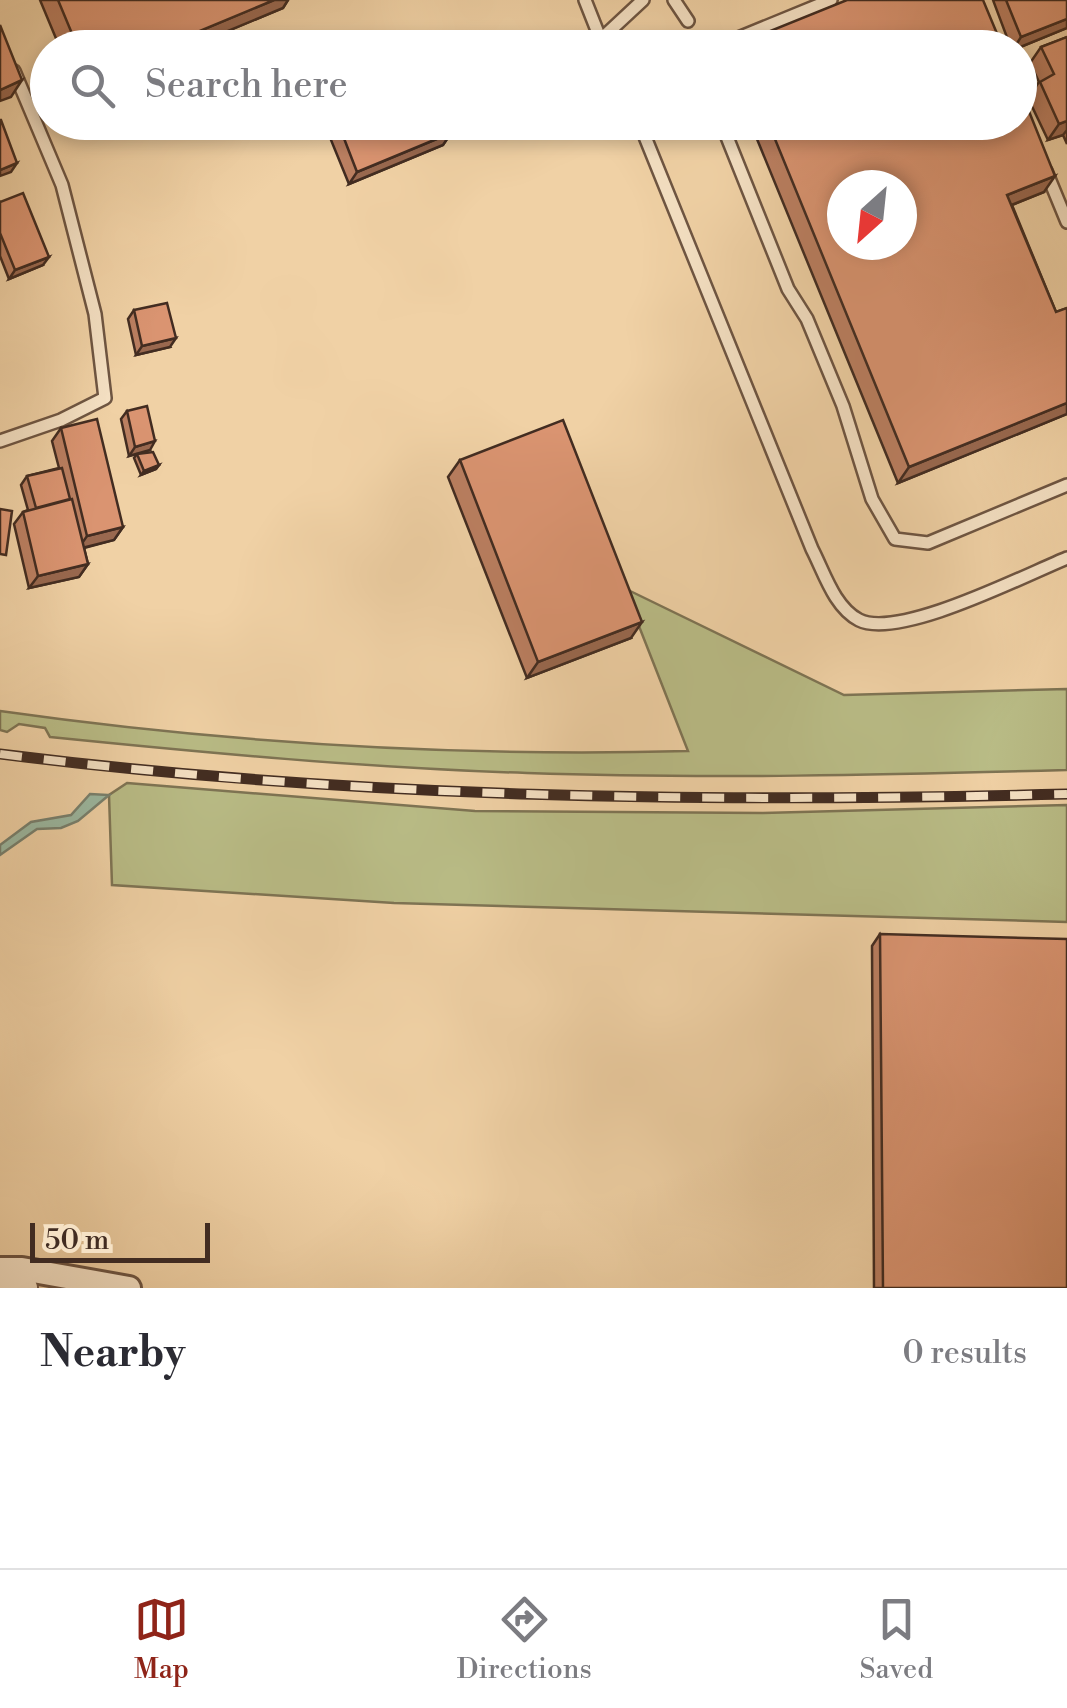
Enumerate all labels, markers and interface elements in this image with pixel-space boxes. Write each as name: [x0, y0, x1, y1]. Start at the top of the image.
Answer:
search box: [30, 30, 1037, 140]
icon: search: [65, 58, 120, 113]
text: Search here: [145, 62, 348, 109]
north arrow: [827, 170, 917, 260]
scale bar: [30, 1218, 210, 1262]
text: 50 m: [45, 1223, 109, 1258]
text: Nearby: [40, 1327, 185, 1380]
text: 0 results: [902, 1333, 1027, 1373]
tab: Map: [134, 1592, 189, 1687]
tab: Directions: [457, 1592, 592, 1687]
tab: Saved: [860, 1592, 933, 1687]

